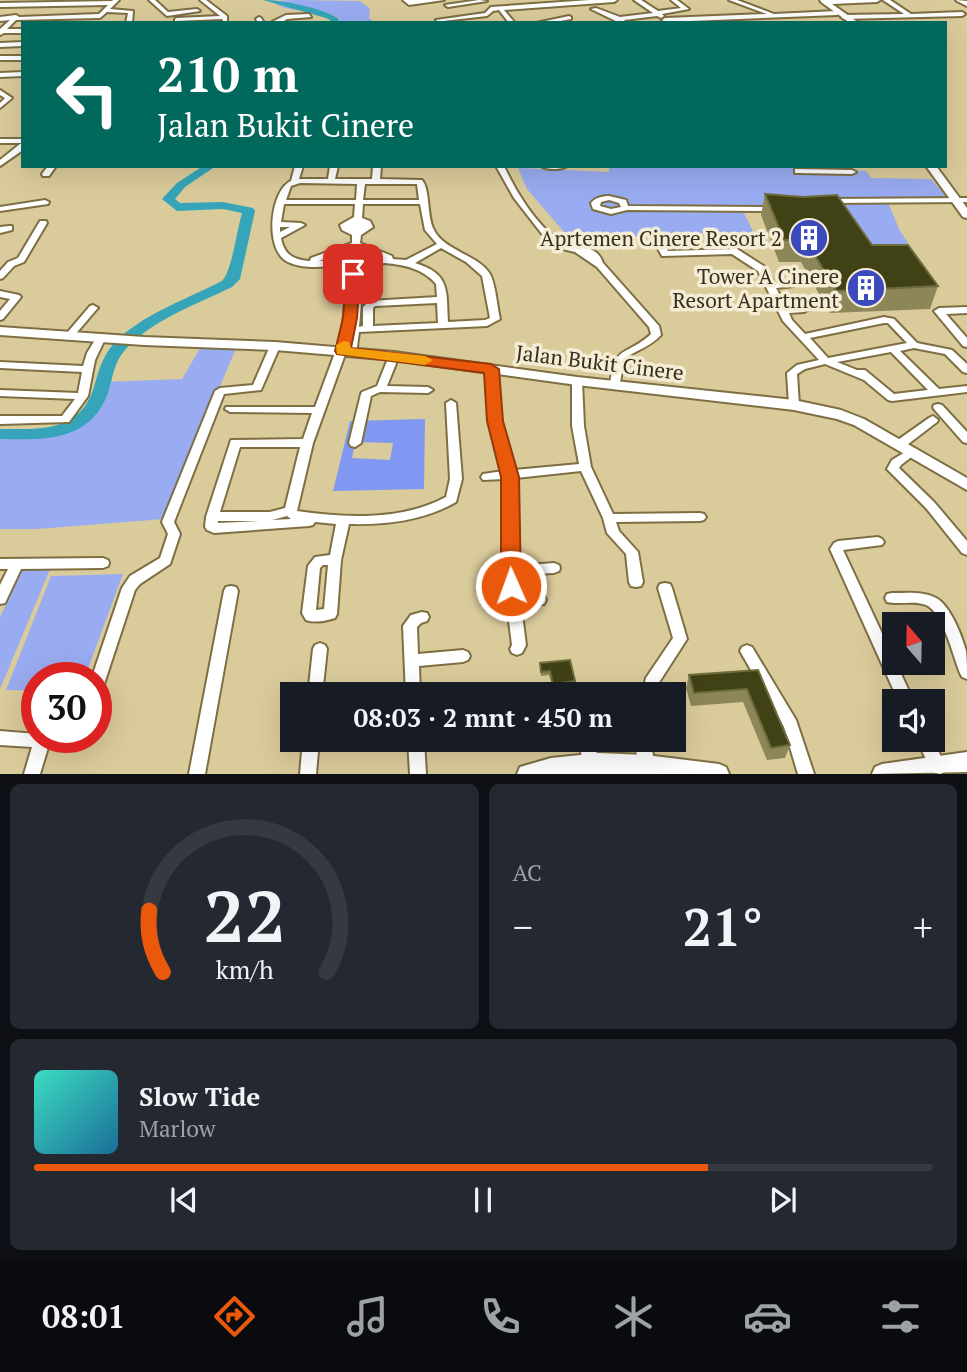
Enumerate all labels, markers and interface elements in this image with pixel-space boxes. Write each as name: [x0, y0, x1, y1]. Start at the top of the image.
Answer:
text: 210 m: [157, 41, 299, 106]
icon: left: [42, 49, 133, 140]
text: Jalan Bukit Cinere: [157, 104, 414, 146]
building icon: Aprtemen Cinere Resort 2: [788, 217, 830, 259]
place label: Aprtemen Cinere Resort 2: [540, 224, 782, 252]
pin: [323, 244, 383, 304]
icon: arrive: [334, 255, 372, 293]
place label: Tower A Cinere Resort Apartment: [673, 262, 839, 314]
building icon: Tower A Cinere Resort Apartment: [845, 267, 887, 309]
street label: Jalan Bukit Cinere: [515, 338, 685, 386]
position arrow: [474, 549, 548, 623]
north arrow: [882, 612, 945, 676]
map controls: [882, 612, 945, 752]
speed limit sign: 30: [21, 662, 112, 753]
button: sound: [882, 689, 945, 752]
text: 08:03 · 2 mnt · 450 m: [353, 700, 613, 734]
text: AC: [513, 857, 542, 888]
text: 22: [203, 867, 285, 964]
text: 21°: [683, 892, 763, 961]
text: −: [513, 902, 533, 952]
text: +: [913, 902, 933, 952]
text: km/h: [215, 953, 273, 986]
text: Slow Tide: [139, 1079, 260, 1113]
text: Marlow: [139, 1113, 216, 1144]
icon: previous: [165, 1181, 203, 1219]
icon: pause: [464, 1181, 502, 1219]
icon: next: [764, 1181, 802, 1219]
icon: directions: [210, 1292, 259, 1341]
icon: music: [343, 1292, 392, 1341]
icon: phone: [476, 1292, 525, 1341]
icon: climate: [609, 1292, 658, 1341]
icon: car: [743, 1292, 792, 1341]
icon: filters: [876, 1292, 925, 1341]
text: 08:01: [42, 1295, 125, 1337]

